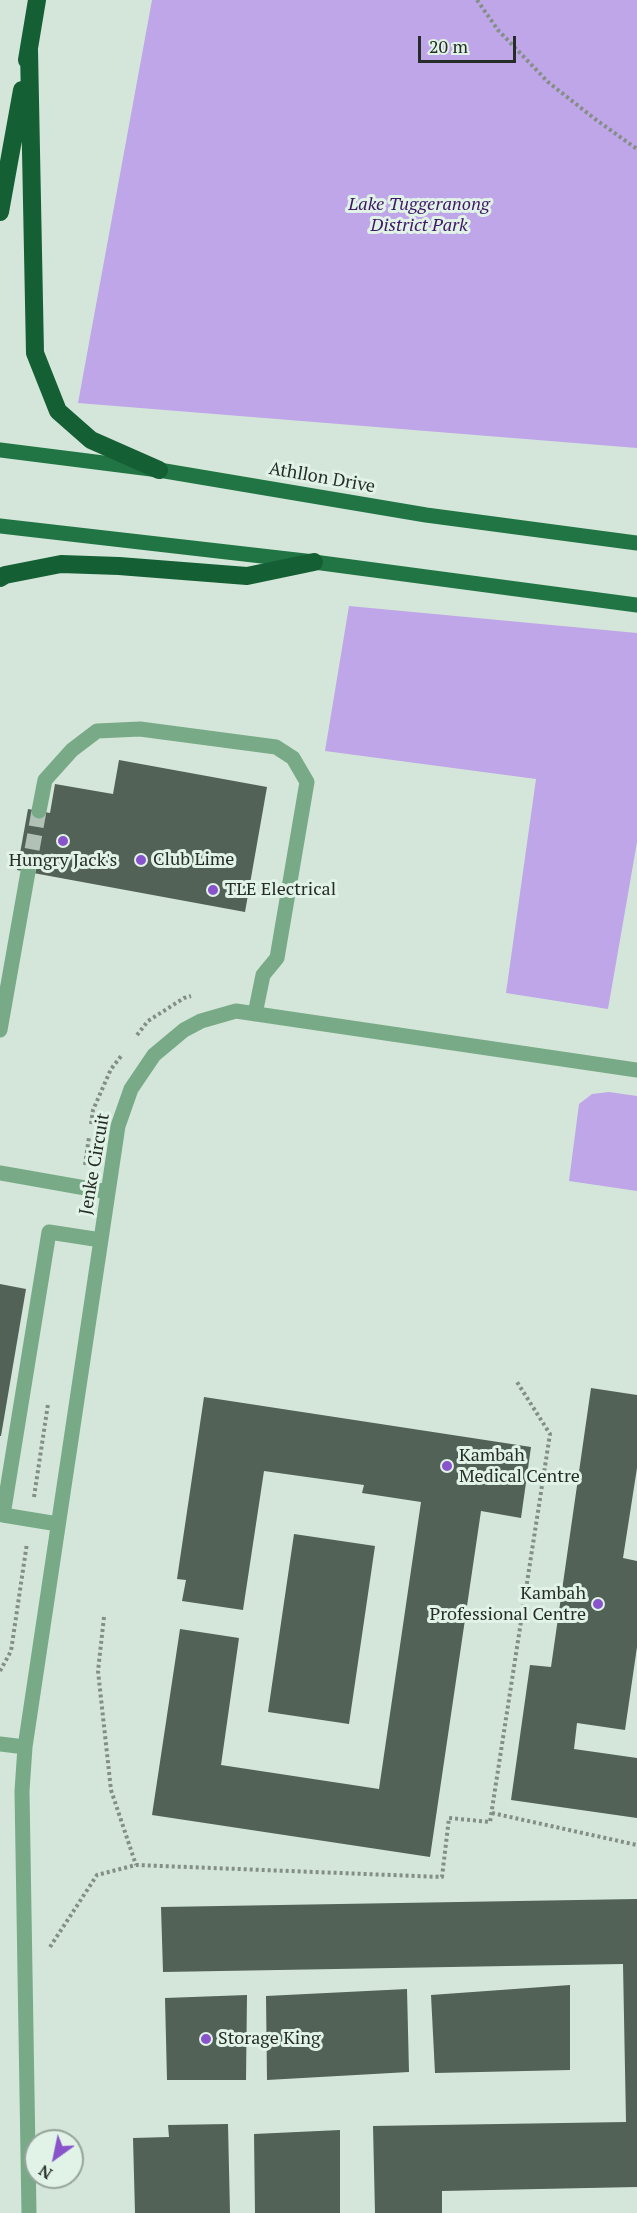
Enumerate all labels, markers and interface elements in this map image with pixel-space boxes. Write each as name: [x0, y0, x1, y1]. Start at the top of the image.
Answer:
scale bar: [421, 24, 518, 62]
text: 20 m: [429, 34, 468, 58]
park label: Lake Tuggeranong District Park: [348, 194, 490, 236]
street label: Athllon Drive: [267, 458, 377, 498]
marker: Hungry Jack's: [56, 834, 70, 848]
place label: Club Lime: [153, 849, 234, 871]
place label: Hungry Jack's: [9, 850, 117, 872]
marker: Club Lime: [134, 853, 148, 867]
place label: TLE Electrical: [225, 879, 336, 901]
marker: TLE Electrical: [206, 883, 220, 897]
street label: Jenke Circuit: [75, 1111, 115, 1217]
place label: Kambah Medical Centre: [459, 1445, 580, 1488]
marker: Kambah Medical Centre: [440, 1459, 454, 1473]
place label: Kambah Professional Centre: [429, 1583, 586, 1626]
marker: Kambah Professional Centre: [591, 1597, 605, 1611]
place label: Storage King: [218, 2028, 320, 2050]
marker: Storage King: [199, 2032, 213, 2046]
north arrow: [24, 2129, 84, 2189]
text: N: [34, 2160, 56, 2185]

